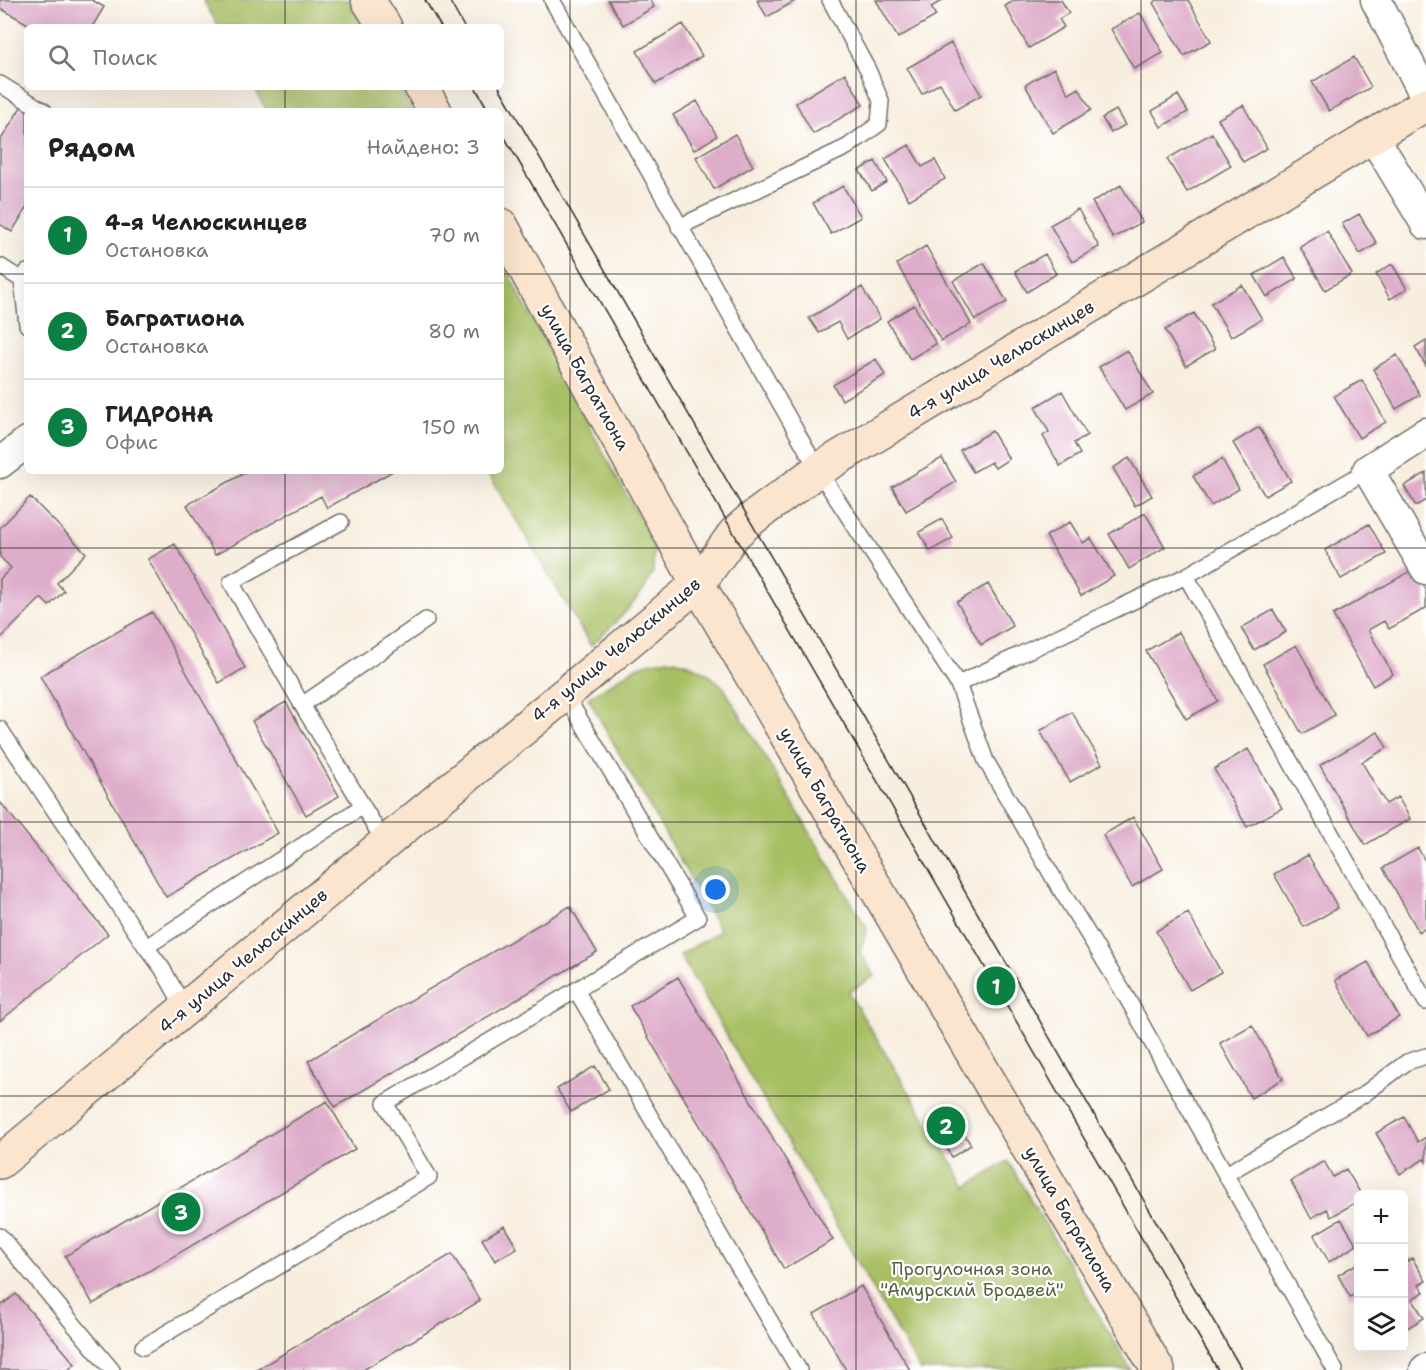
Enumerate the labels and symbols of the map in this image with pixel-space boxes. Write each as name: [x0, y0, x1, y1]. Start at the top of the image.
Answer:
street label: 4-я улица Челюскинцев: [903, 295, 1099, 425]
street label: улица Багратиона: [535, 299, 635, 455]
street label: 4-я улица Челюскинцев: [526, 572, 706, 728]
street label: улица Багратиона: [773, 723, 877, 877]
your location: [701, 875, 730, 904]
street label: 4-я улица Челюскинцев: [153, 883, 333, 1039]
pin: 1: [976, 964, 1016, 1008]
pin: 2: [926, 1104, 966, 1148]
street label: улица Багратиона: [1018, 1142, 1122, 1296]
pin: 3: [162, 1190, 201, 1234]
park label: Прогулочная зона "Амурский Бродвей": [880, 1257, 1064, 1302]

